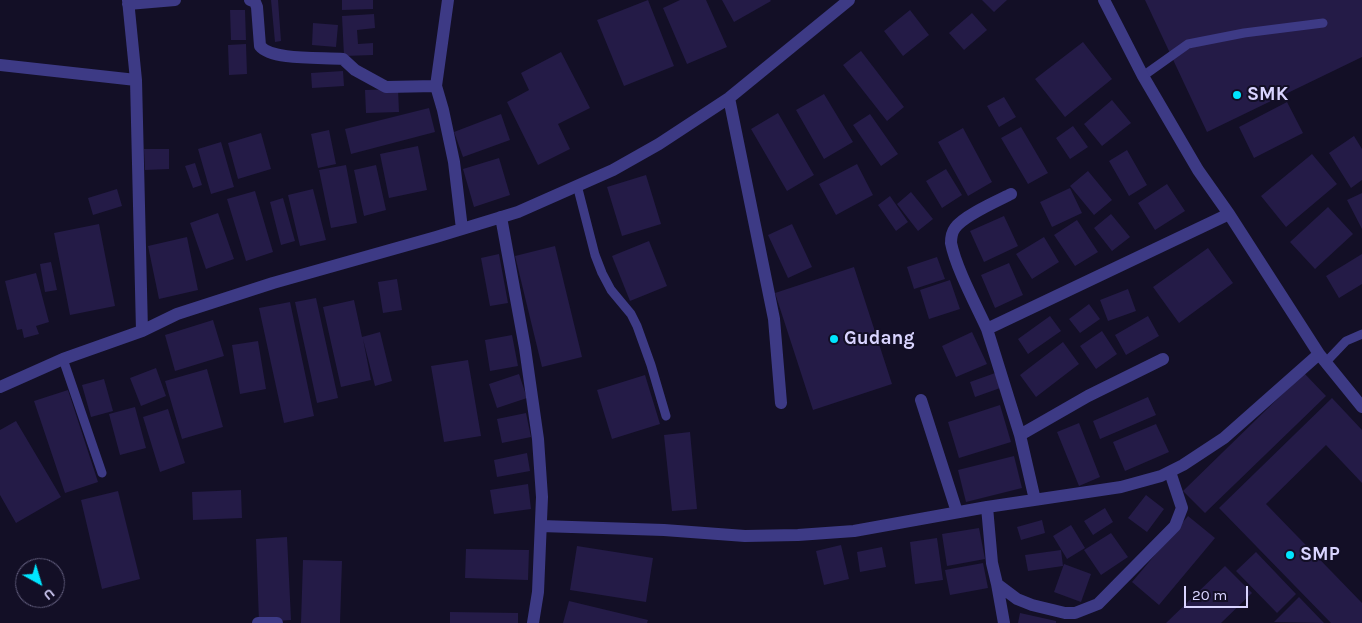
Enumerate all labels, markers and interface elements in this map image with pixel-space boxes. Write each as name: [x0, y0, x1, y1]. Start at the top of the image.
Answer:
place label: SMK: [1247, 84, 1288, 106]
marker: SMK: [1231, 89, 1243, 101]
place label: Gudang: [844, 328, 914, 350]
marker: Gudang: [828, 333, 840, 345]
place label: SMP: [1300, 544, 1340, 566]
marker: SMP: [1284, 549, 1296, 561]
north arrow: [15, 558, 65, 608]
scale bar: [1187, 576, 1251, 608]
text: U: [40, 585, 58, 604]
text: 20 m: [1192, 586, 1227, 604]

